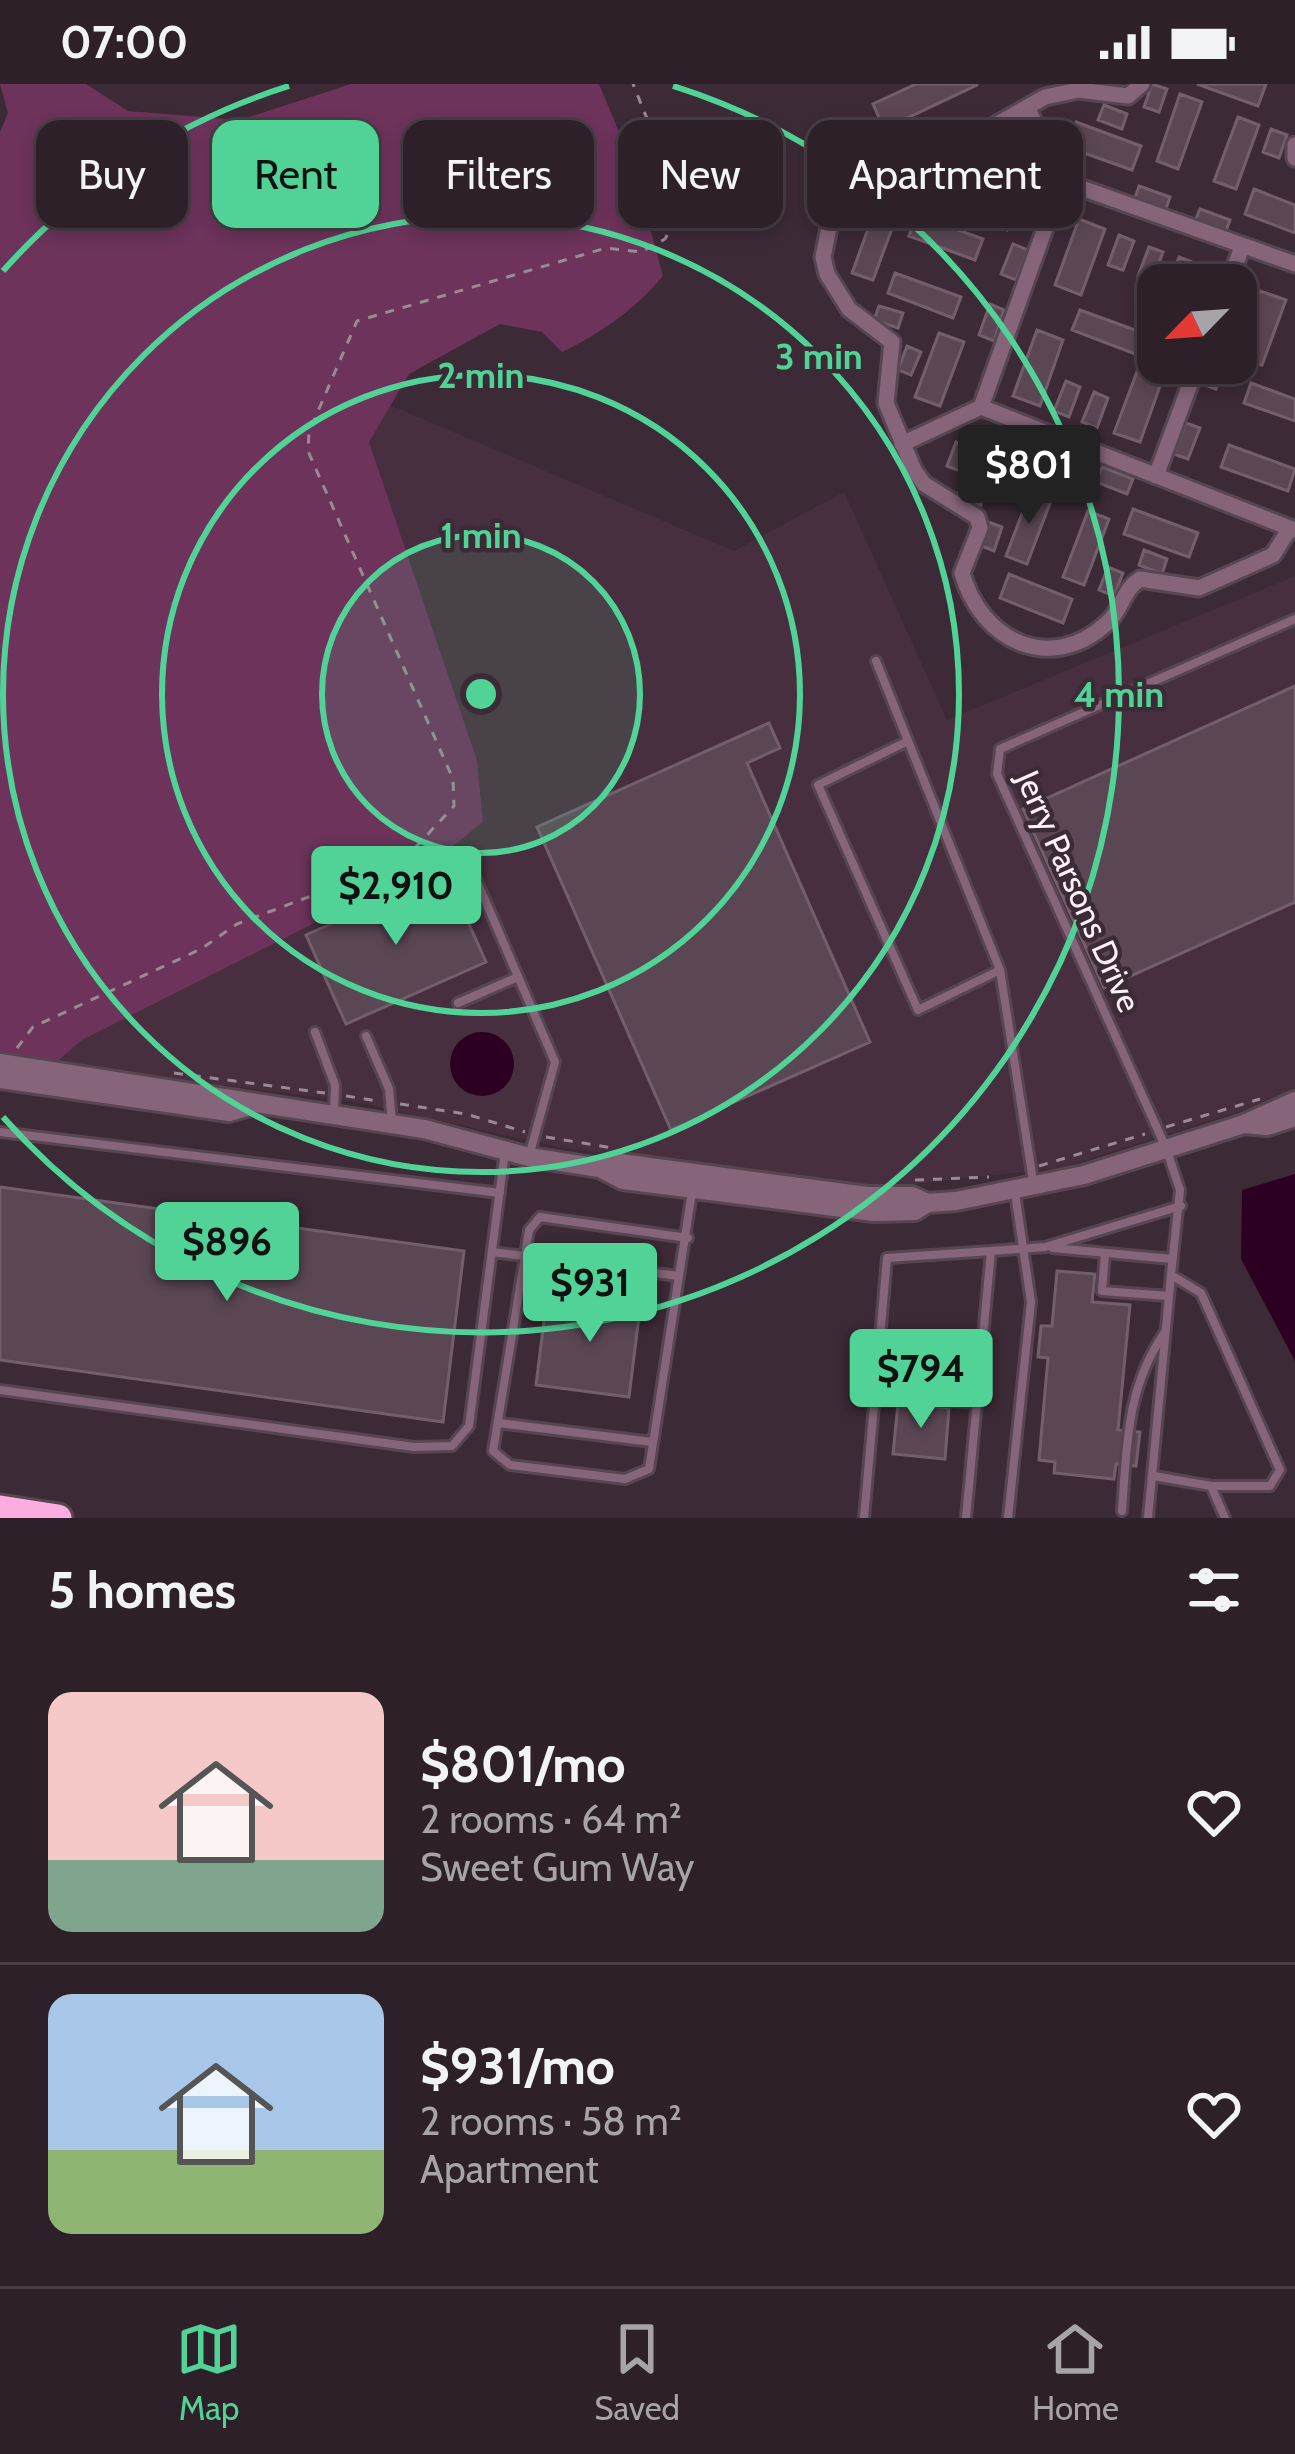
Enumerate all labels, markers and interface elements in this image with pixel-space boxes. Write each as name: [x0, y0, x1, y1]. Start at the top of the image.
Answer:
text: 07:00: [60, 15, 188, 69]
chip: Buy: [36, 120, 188, 228]
chip: Rent: [212, 120, 379, 228]
chip: Filters: [403, 120, 594, 228]
chip: New: [618, 120, 783, 228]
chip: Apartment: [807, 120, 1083, 228]
north arrow: [1137, 264, 1257, 384]
map controls: [1137, 264, 1257, 384]
text: 3 min: [775, 334, 863, 378]
text: 2 min: [438, 353, 524, 397]
pin: $801: [958, 425, 1100, 527]
text: $801: [985, 440, 1073, 488]
text: 1 min: [440, 513, 522, 557]
text: 4 min: [1074, 672, 1164, 716]
centre of rings: [460, 673, 502, 715]
street label: Jerry Parsons Drive: [1007, 763, 1150, 1018]
pin: $2,910: [298, 846, 494, 948]
text: $2,910: [338, 861, 454, 909]
pin: $896: [156, 1202, 298, 1304]
text: $896: [182, 1217, 272, 1265]
pin: $931: [519, 1243, 661, 1345]
text: $931: [550, 1258, 630, 1306]
pin: $794: [850, 1329, 992, 1431]
text: $794: [877, 1344, 965, 1392]
icon: filters: [1181, 1557, 1247, 1623]
text: 5 homes: [48, 1559, 236, 1621]
text: $801/mo: [420, 1733, 626, 1795]
icon: home: [144, 1740, 288, 1884]
icon: heart: [1181, 1779, 1247, 1845]
text: 2 rooms · 64 m²: [420, 1795, 682, 1843]
text: Sweet Gum Way: [420, 1843, 695, 1891]
text: $931/mo: [420, 2035, 615, 2097]
icon: home: [144, 2042, 288, 2186]
icon: heart: [1181, 2081, 1247, 2147]
text: 2 rooms · 58 m²: [420, 2097, 682, 2145]
text: Apartment: [420, 2145, 599, 2193]
tab: Map: [176, 2316, 242, 2428]
tab: Saved: [594, 2316, 680, 2428]
tab: Home: [1032, 2316, 1119, 2428]

